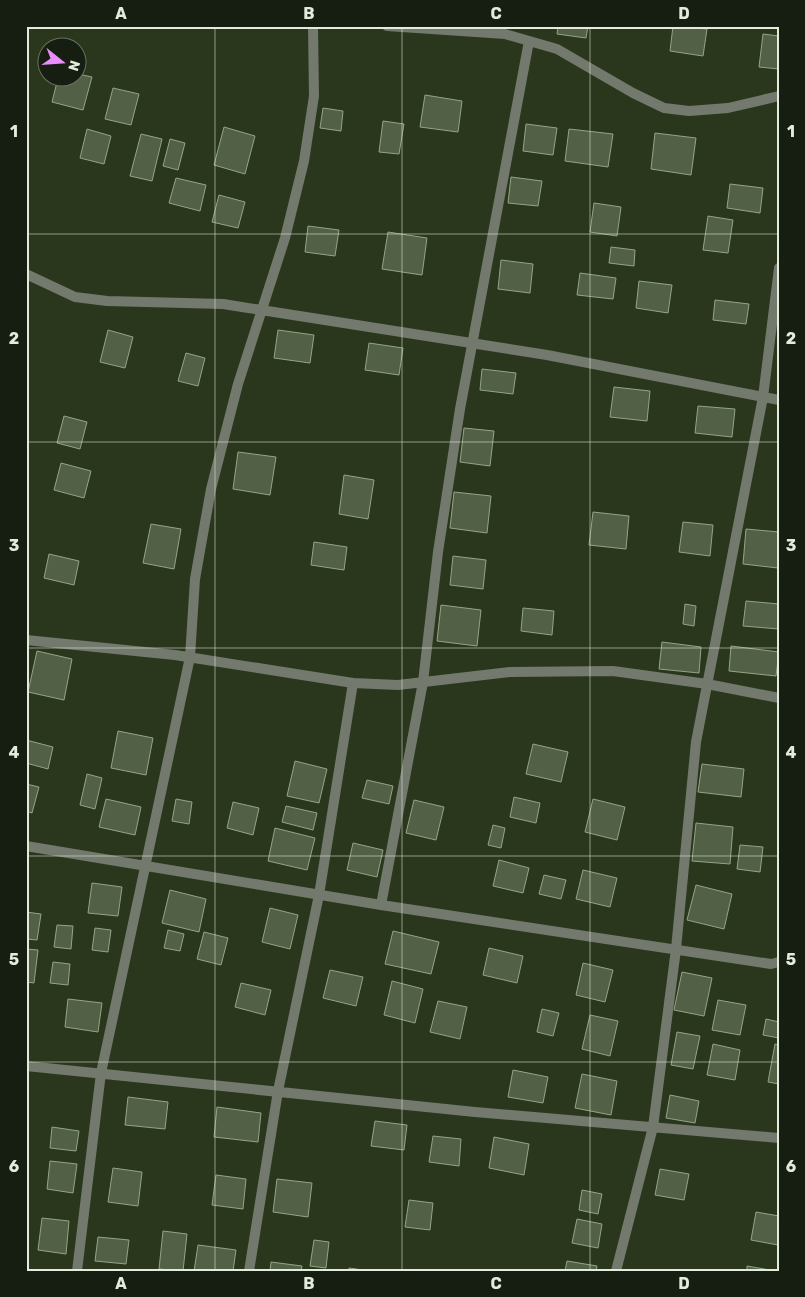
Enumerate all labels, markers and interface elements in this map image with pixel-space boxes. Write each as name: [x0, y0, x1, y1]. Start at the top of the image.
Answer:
text: A: [115, 4, 127, 23]
text: B: [303, 4, 315, 23]
text: C: [490, 4, 502, 23]
text: D: [678, 4, 690, 23]
north arrow: [38, 38, 88, 88]
text: N: [64, 58, 84, 73]
text: 1: [10, 122, 18, 141]
text: 1: [787, 122, 795, 141]
text: 2: [9, 329, 19, 348]
text: 2: [786, 329, 796, 348]
text: 3: [9, 536, 19, 555]
text: 3: [786, 536, 796, 555]
text: 4: [9, 743, 20, 762]
text: 4: [786, 743, 797, 762]
text: 5: [9, 950, 19, 969]
text: 5: [786, 950, 796, 969]
text: 6: [9, 1157, 19, 1176]
text: 6: [786, 1157, 796, 1176]
text: A: [115, 1274, 127, 1293]
text: B: [303, 1274, 315, 1293]
text: C: [490, 1274, 502, 1293]
text: D: [678, 1274, 690, 1293]

